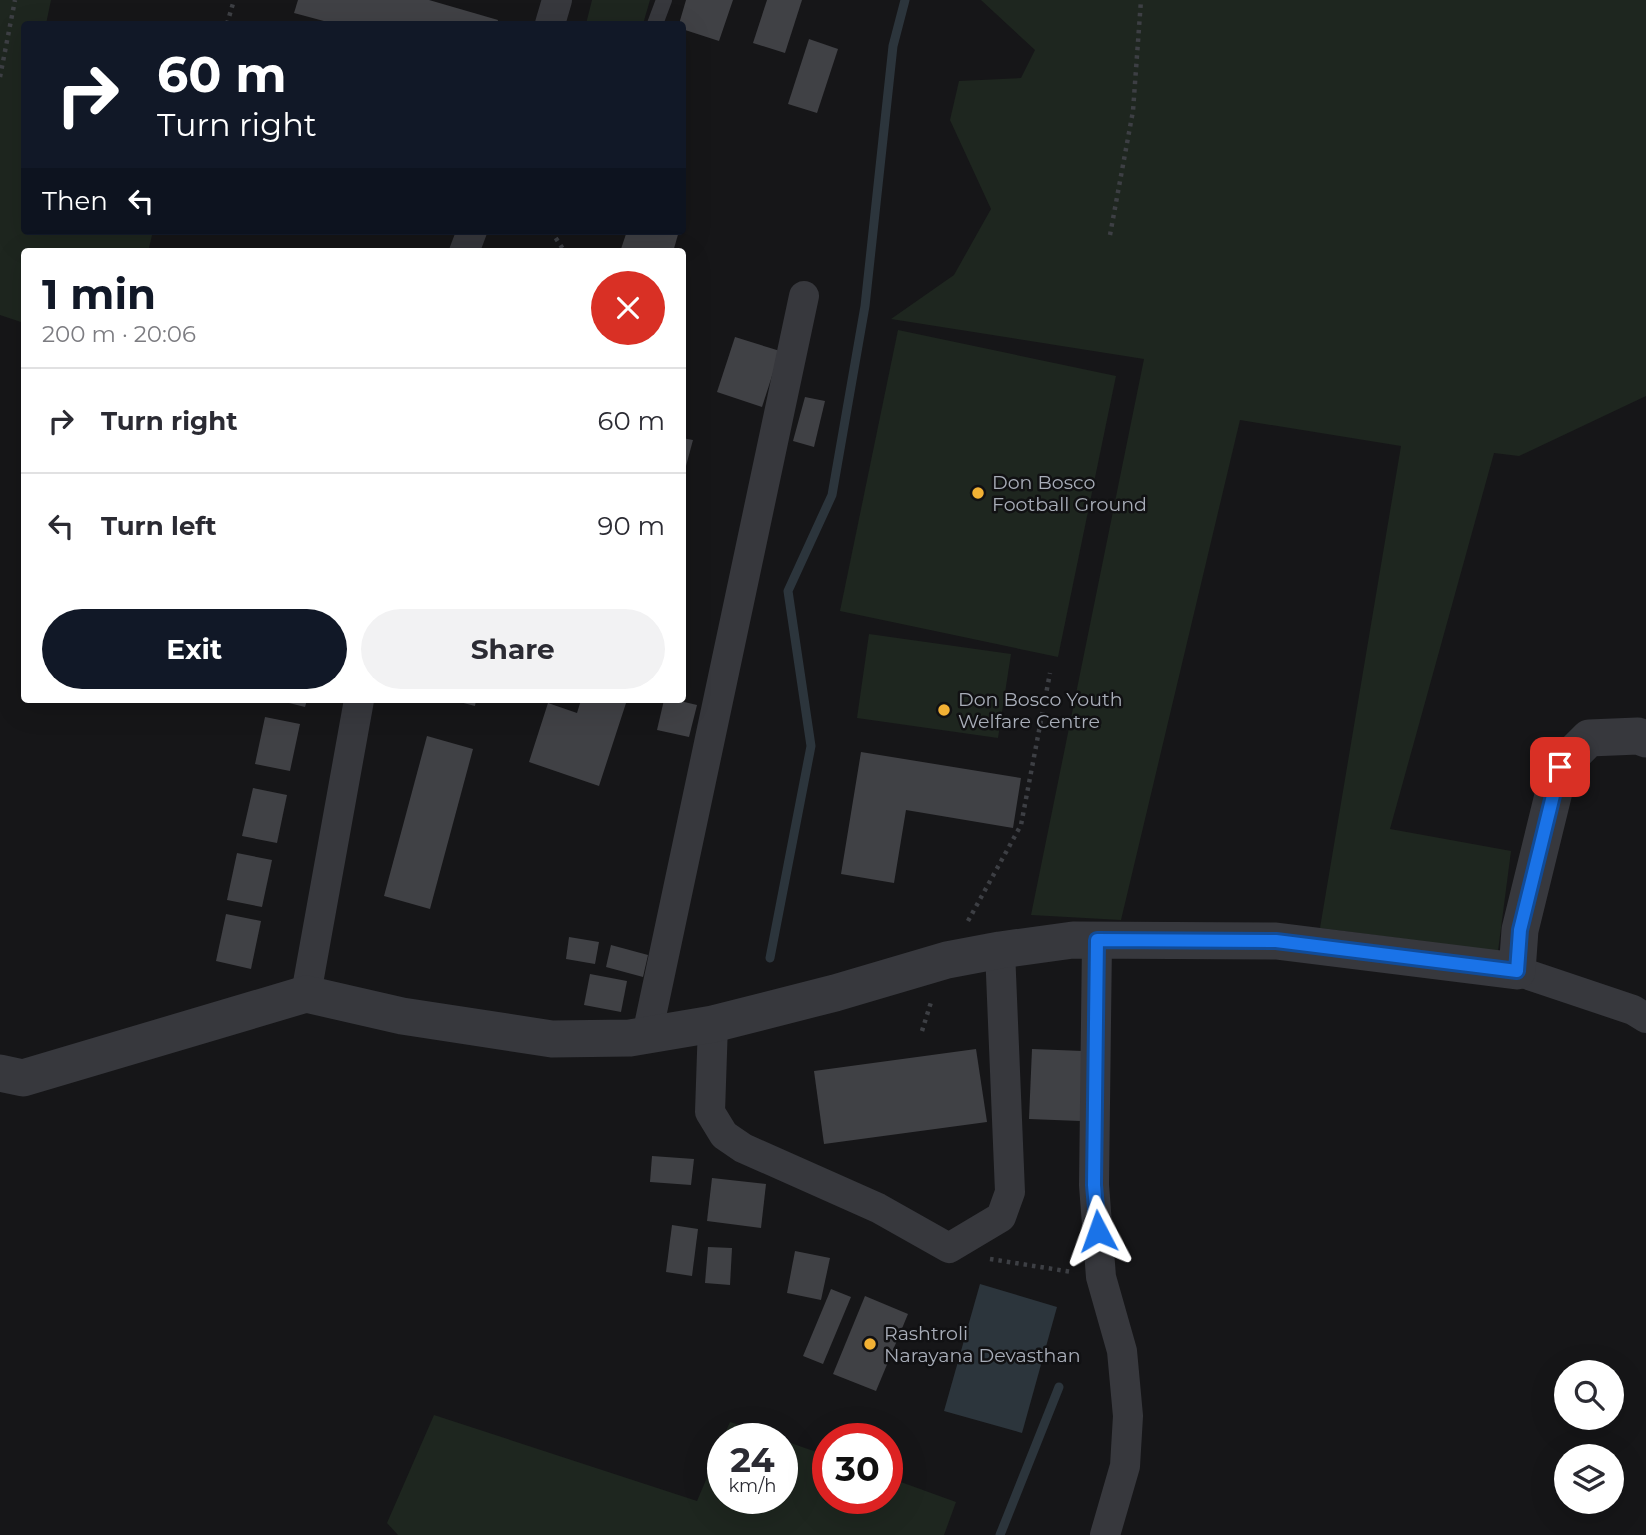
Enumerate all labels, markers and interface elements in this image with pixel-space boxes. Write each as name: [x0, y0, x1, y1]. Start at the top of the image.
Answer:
text: 60 m: [157, 45, 287, 104]
icon: right: [42, 49, 133, 140]
text: Turn right: [157, 105, 317, 144]
icon: left: [122, 182, 160, 220]
text: Then: [42, 185, 108, 217]
text: 1 min: [42, 268, 156, 320]
button: close: [591, 271, 665, 345]
text: 200 m · 20:06: [42, 320, 196, 348]
icon: right: [42, 402, 80, 440]
text: Turn right: [101, 405, 237, 437]
text: 60 m: [598, 405, 665, 437]
place label: Don Bosco Football Ground: [992, 471, 1147, 516]
marker: Don Bosco Football Ground: [970, 485, 986, 501]
icon: left: [42, 507, 80, 545]
text: Turn left: [101, 510, 217, 542]
text: 90 m: [598, 510, 665, 542]
button: Exit: [42, 609, 347, 689]
button: Share: [361, 609, 665, 689]
place label: Don Bosco Youth Welfare Centre: [958, 688, 1123, 733]
marker: Don Bosco Youth Welfare Centre: [936, 702, 952, 718]
pin: [1530, 737, 1590, 797]
icon: arrive: [1541, 748, 1579, 786]
position arrow: [1061, 1194, 1135, 1268]
place label: Rashtroli Narayana Devasthan: [884, 1322, 1081, 1367]
marker: Rashtroli Narayana Devasthan: [862, 1336, 878, 1352]
map controls: [1554, 1360, 1624, 1514]
button: search: [1554, 1360, 1624, 1430]
speed limit sign: 30: [812, 1423, 903, 1514]
text: 24: [730, 1438, 775, 1481]
button: layers: [1554, 1444, 1624, 1514]
text: km/h: [728, 1475, 777, 1497]

